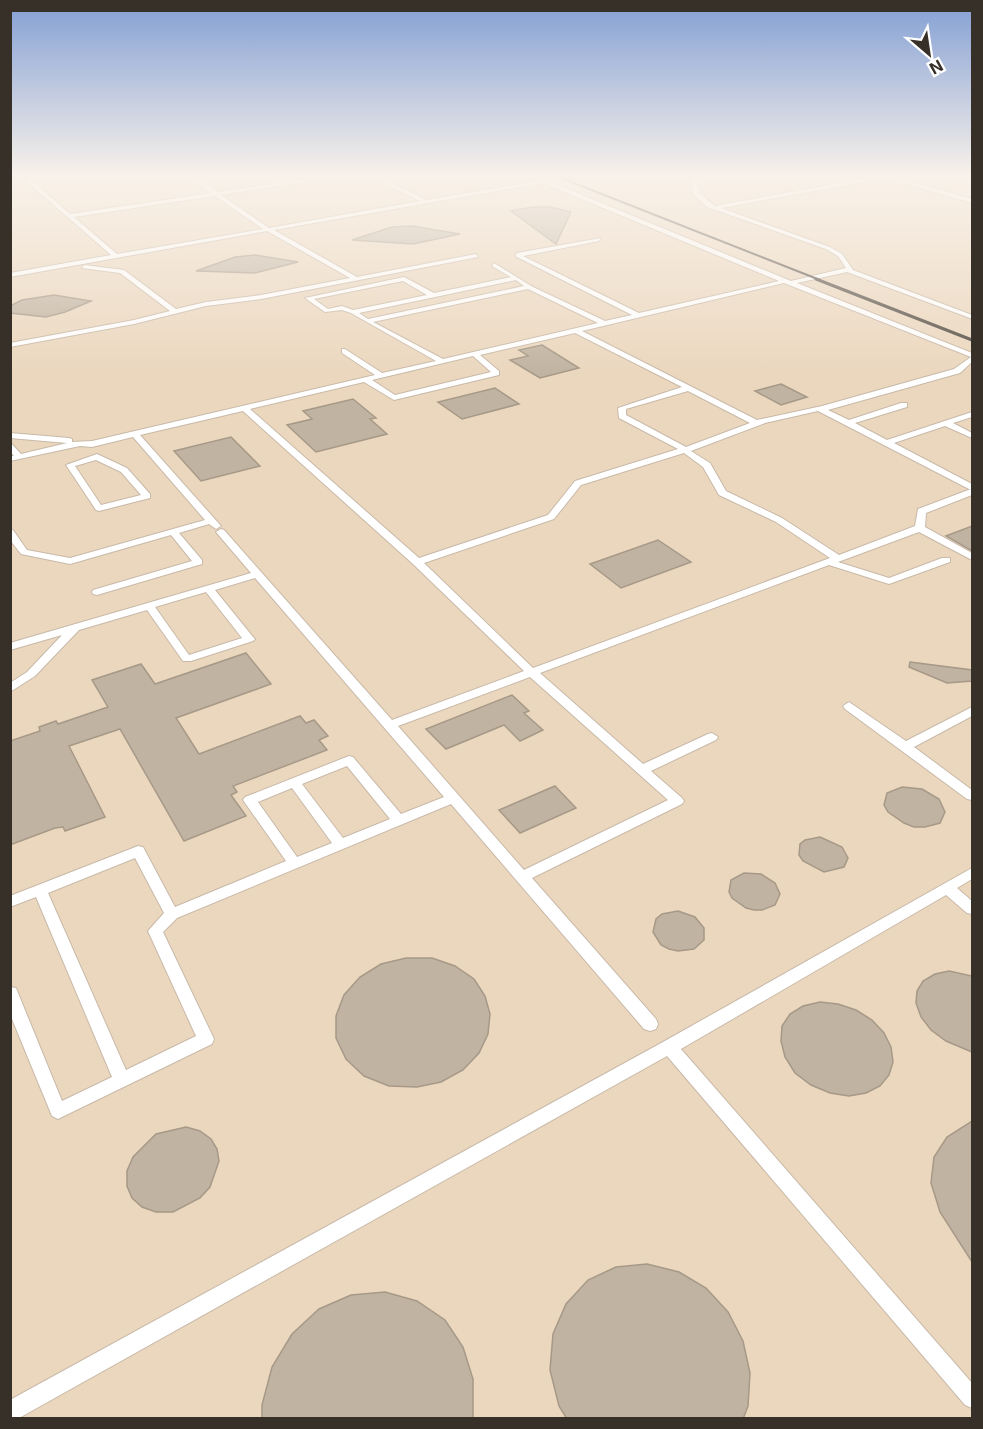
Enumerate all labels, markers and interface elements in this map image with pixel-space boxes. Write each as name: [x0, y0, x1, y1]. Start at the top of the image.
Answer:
north arrow: [899, 24, 959, 84]
text: N: [926, 55, 946, 79]

